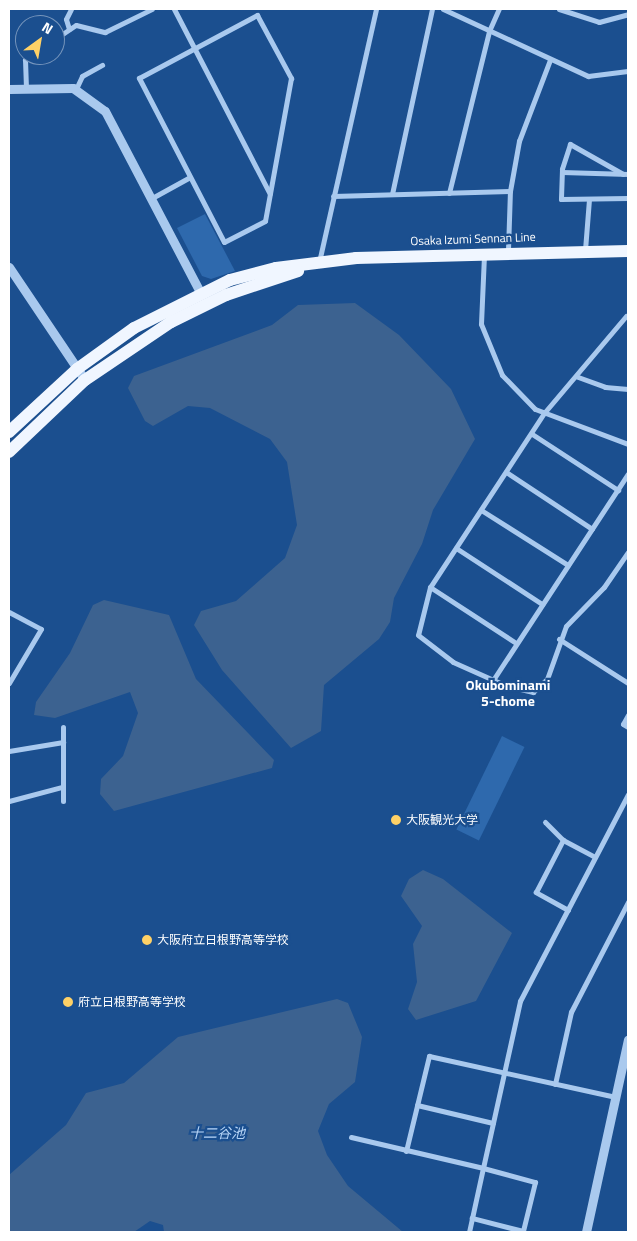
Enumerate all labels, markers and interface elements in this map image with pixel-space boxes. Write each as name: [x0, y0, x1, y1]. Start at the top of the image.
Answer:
north arrow: [15, 15, 65, 65]
text: N: [38, 16, 57, 39]
street label: Osaka Izumi Sennan Line: [410, 230, 536, 248]
district label: Okubominami 5-chome: [466, 677, 550, 710]
place label: 大阪観光大学: [406, 813, 478, 827]
marker: 大阪観光大学: [390, 814, 402, 826]
place label: 大阪府立日根野高等学校: [157, 933, 289, 947]
marker: 大阪府立日根野高等学校: [141, 934, 153, 946]
place label: 府立日根野高等学校: [78, 995, 186, 1009]
marker: 府立日根野高等学校: [62, 996, 74, 1008]
water label: 十二谷池: [189, 1125, 245, 1141]

